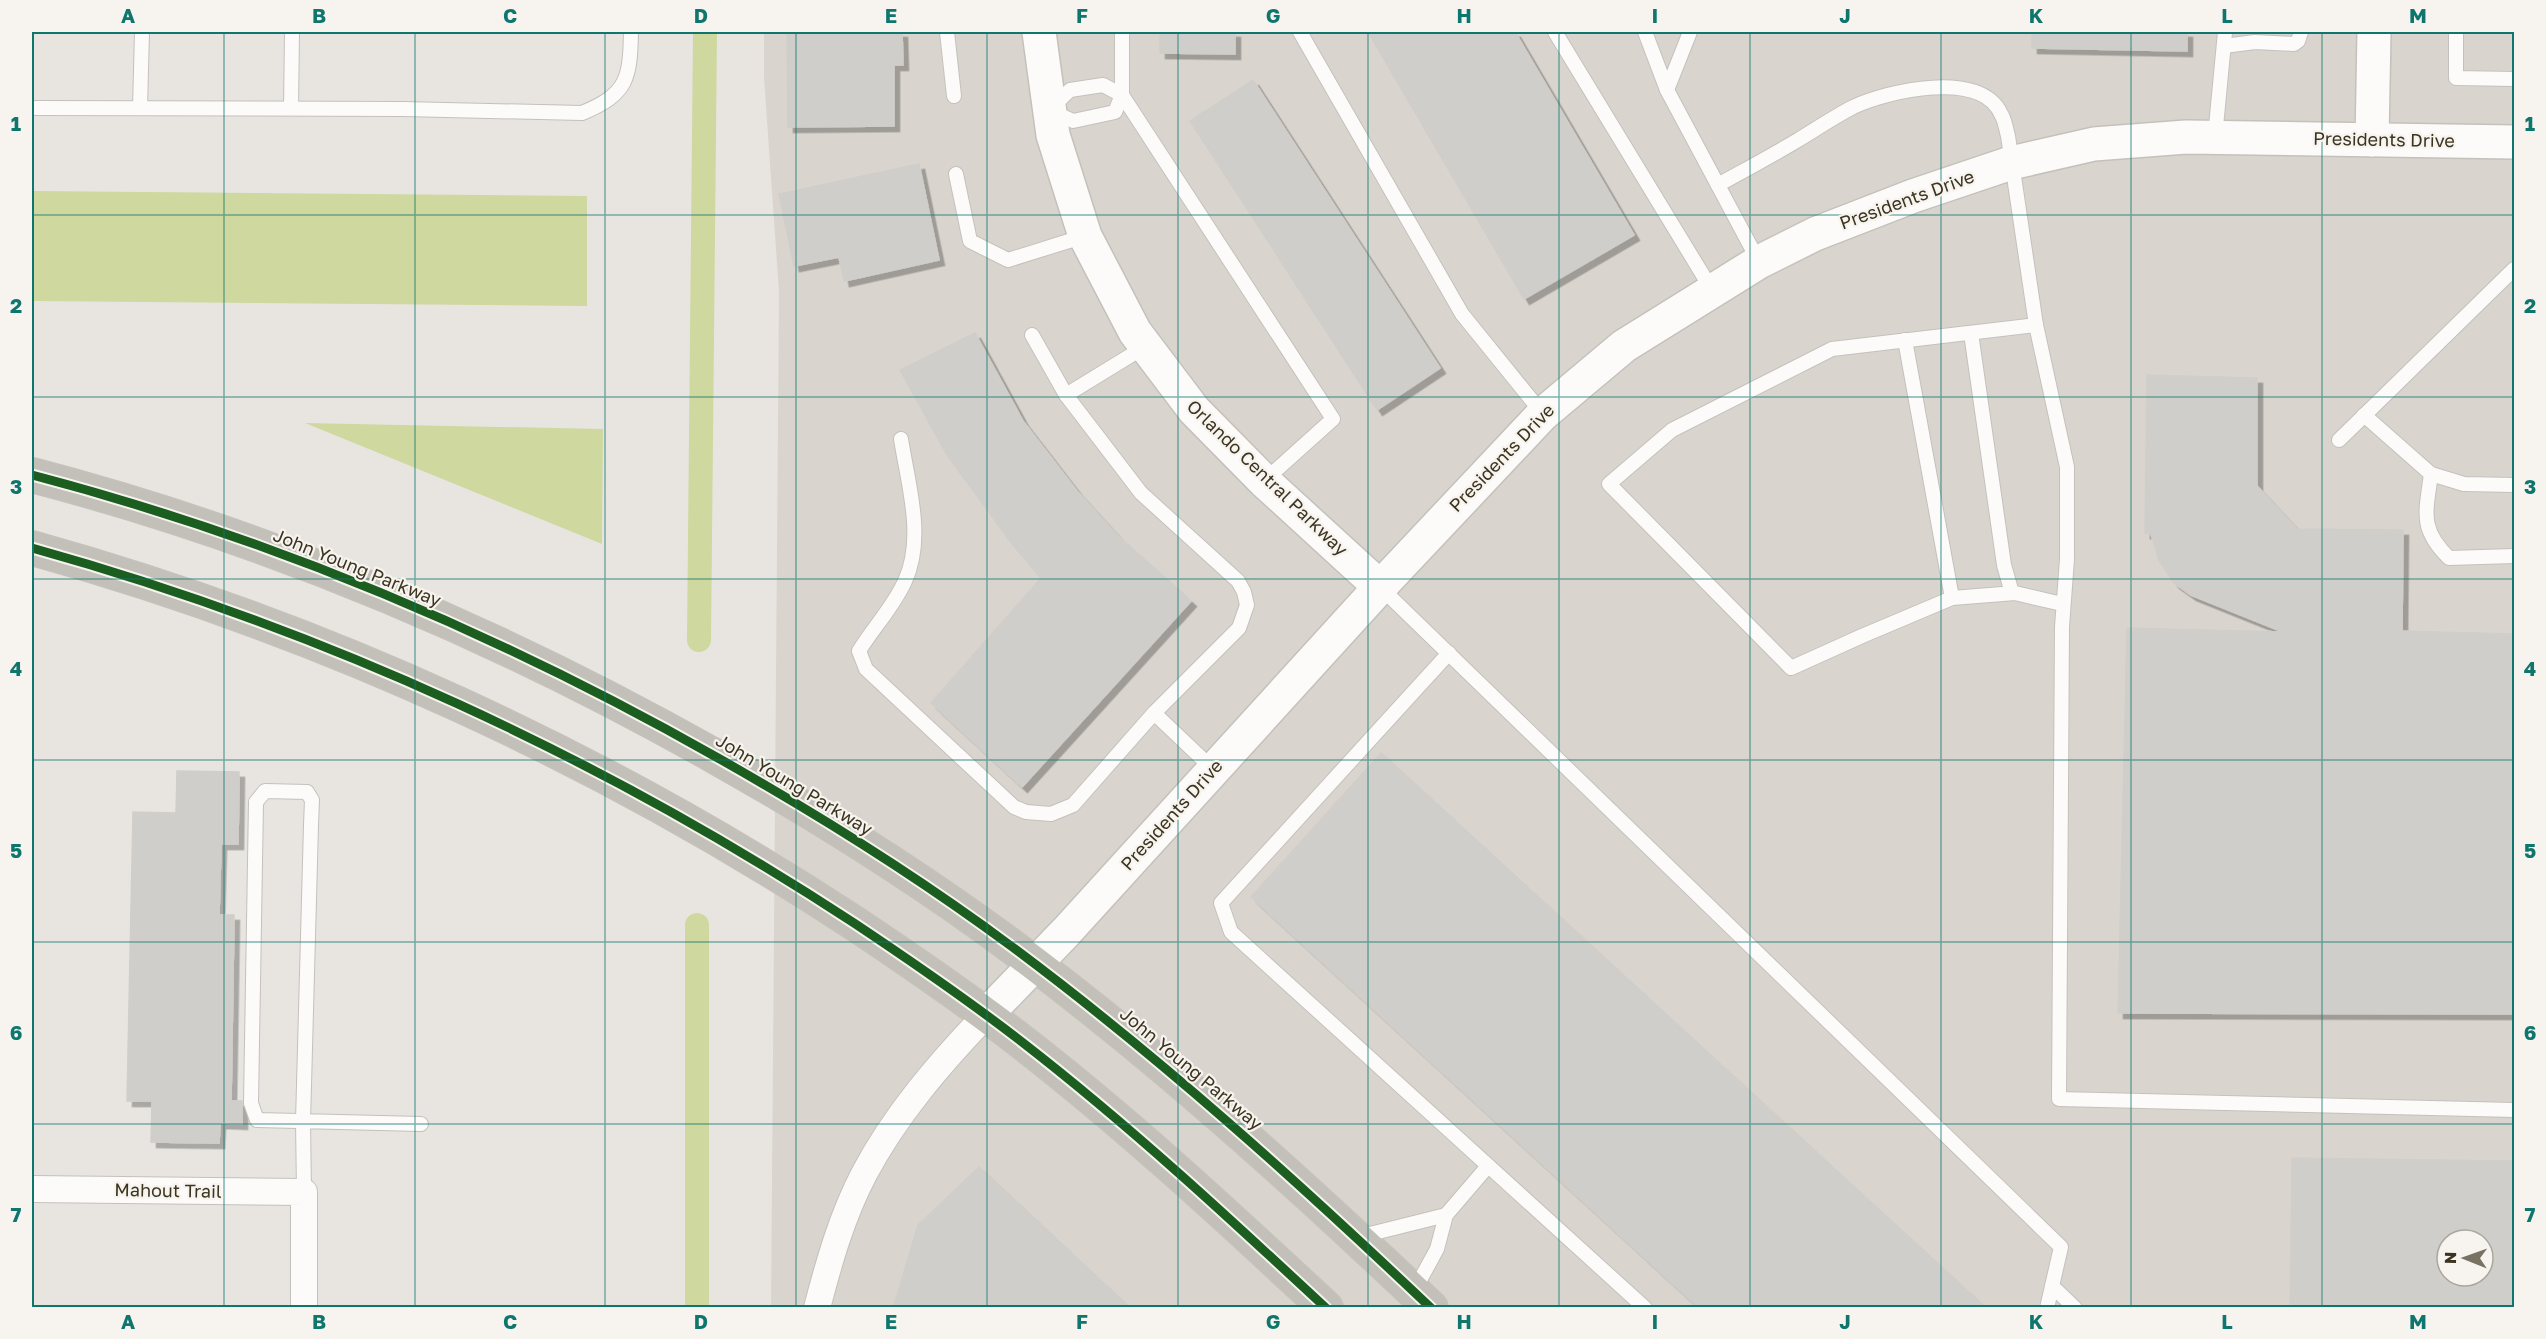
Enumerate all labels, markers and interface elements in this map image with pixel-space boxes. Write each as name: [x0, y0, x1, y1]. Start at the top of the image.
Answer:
text: A: [121, 3, 135, 27]
text: B: [312, 3, 326, 27]
text: C: [503, 3, 517, 27]
text: D: [694, 3, 708, 27]
text: E: [885, 3, 897, 27]
text: F: [1076, 3, 1088, 27]
text: G: [1266, 3, 1280, 27]
text: H: [1456, 3, 1472, 27]
text: I: [1652, 3, 1658, 27]
text: J: [1839, 3, 1851, 27]
text: K: [2029, 3, 2044, 27]
text: L: [2221, 3, 2233, 27]
text: M: [2409, 3, 2427, 27]
text: 1: [11, 111, 21, 135]
text: 1: [2525, 111, 2535, 135]
street label: Presidents Drive: [2313, 127, 2455, 151]
street label: Presidents Drive: [1836, 164, 1977, 234]
text: 2: [10, 293, 22, 317]
text: 2: [2524, 293, 2536, 317]
street label: Orlando Central Parkway: [1183, 395, 1353, 560]
street label: Presidents Drive: [1444, 399, 1558, 516]
text: 3: [10, 474, 22, 498]
text: 3: [2524, 474, 2536, 498]
street label: John Young Parkway: [270, 523, 445, 611]
text: 4: [10, 656, 22, 680]
text: 4: [2524, 656, 2536, 680]
street label: John Young Parkway: [712, 729, 877, 840]
street label: Presidents Drive: [1116, 754, 1227, 874]
text: 5: [10, 838, 22, 862]
text: 5: [2524, 838, 2536, 862]
street label: John Young Parkway: [1116, 1002, 1267, 1134]
text: 6: [10, 1020, 22, 1044]
text: 6: [2524, 1020, 2536, 1044]
street label: Mahout Trail: [114, 1178, 222, 1202]
text: 7: [11, 1202, 22, 1226]
text: 7: [2525, 1202, 2536, 1226]
north arrow: [2435, 1228, 2495, 1288]
text: N: [2440, 1251, 2460, 1264]
text: A: [121, 1309, 135, 1333]
text: B: [312, 1309, 326, 1333]
text: C: [503, 1309, 517, 1333]
text: D: [694, 1309, 708, 1333]
text: E: [885, 1309, 897, 1333]
text: F: [1076, 1309, 1088, 1333]
text: G: [1266, 1309, 1280, 1333]
text: H: [1456, 1309, 1472, 1333]
text: I: [1652, 1309, 1658, 1333]
text: J: [1839, 1309, 1851, 1333]
text: K: [2029, 1309, 2044, 1333]
text: L: [2221, 1309, 2233, 1333]
text: M: [2409, 1309, 2427, 1333]

